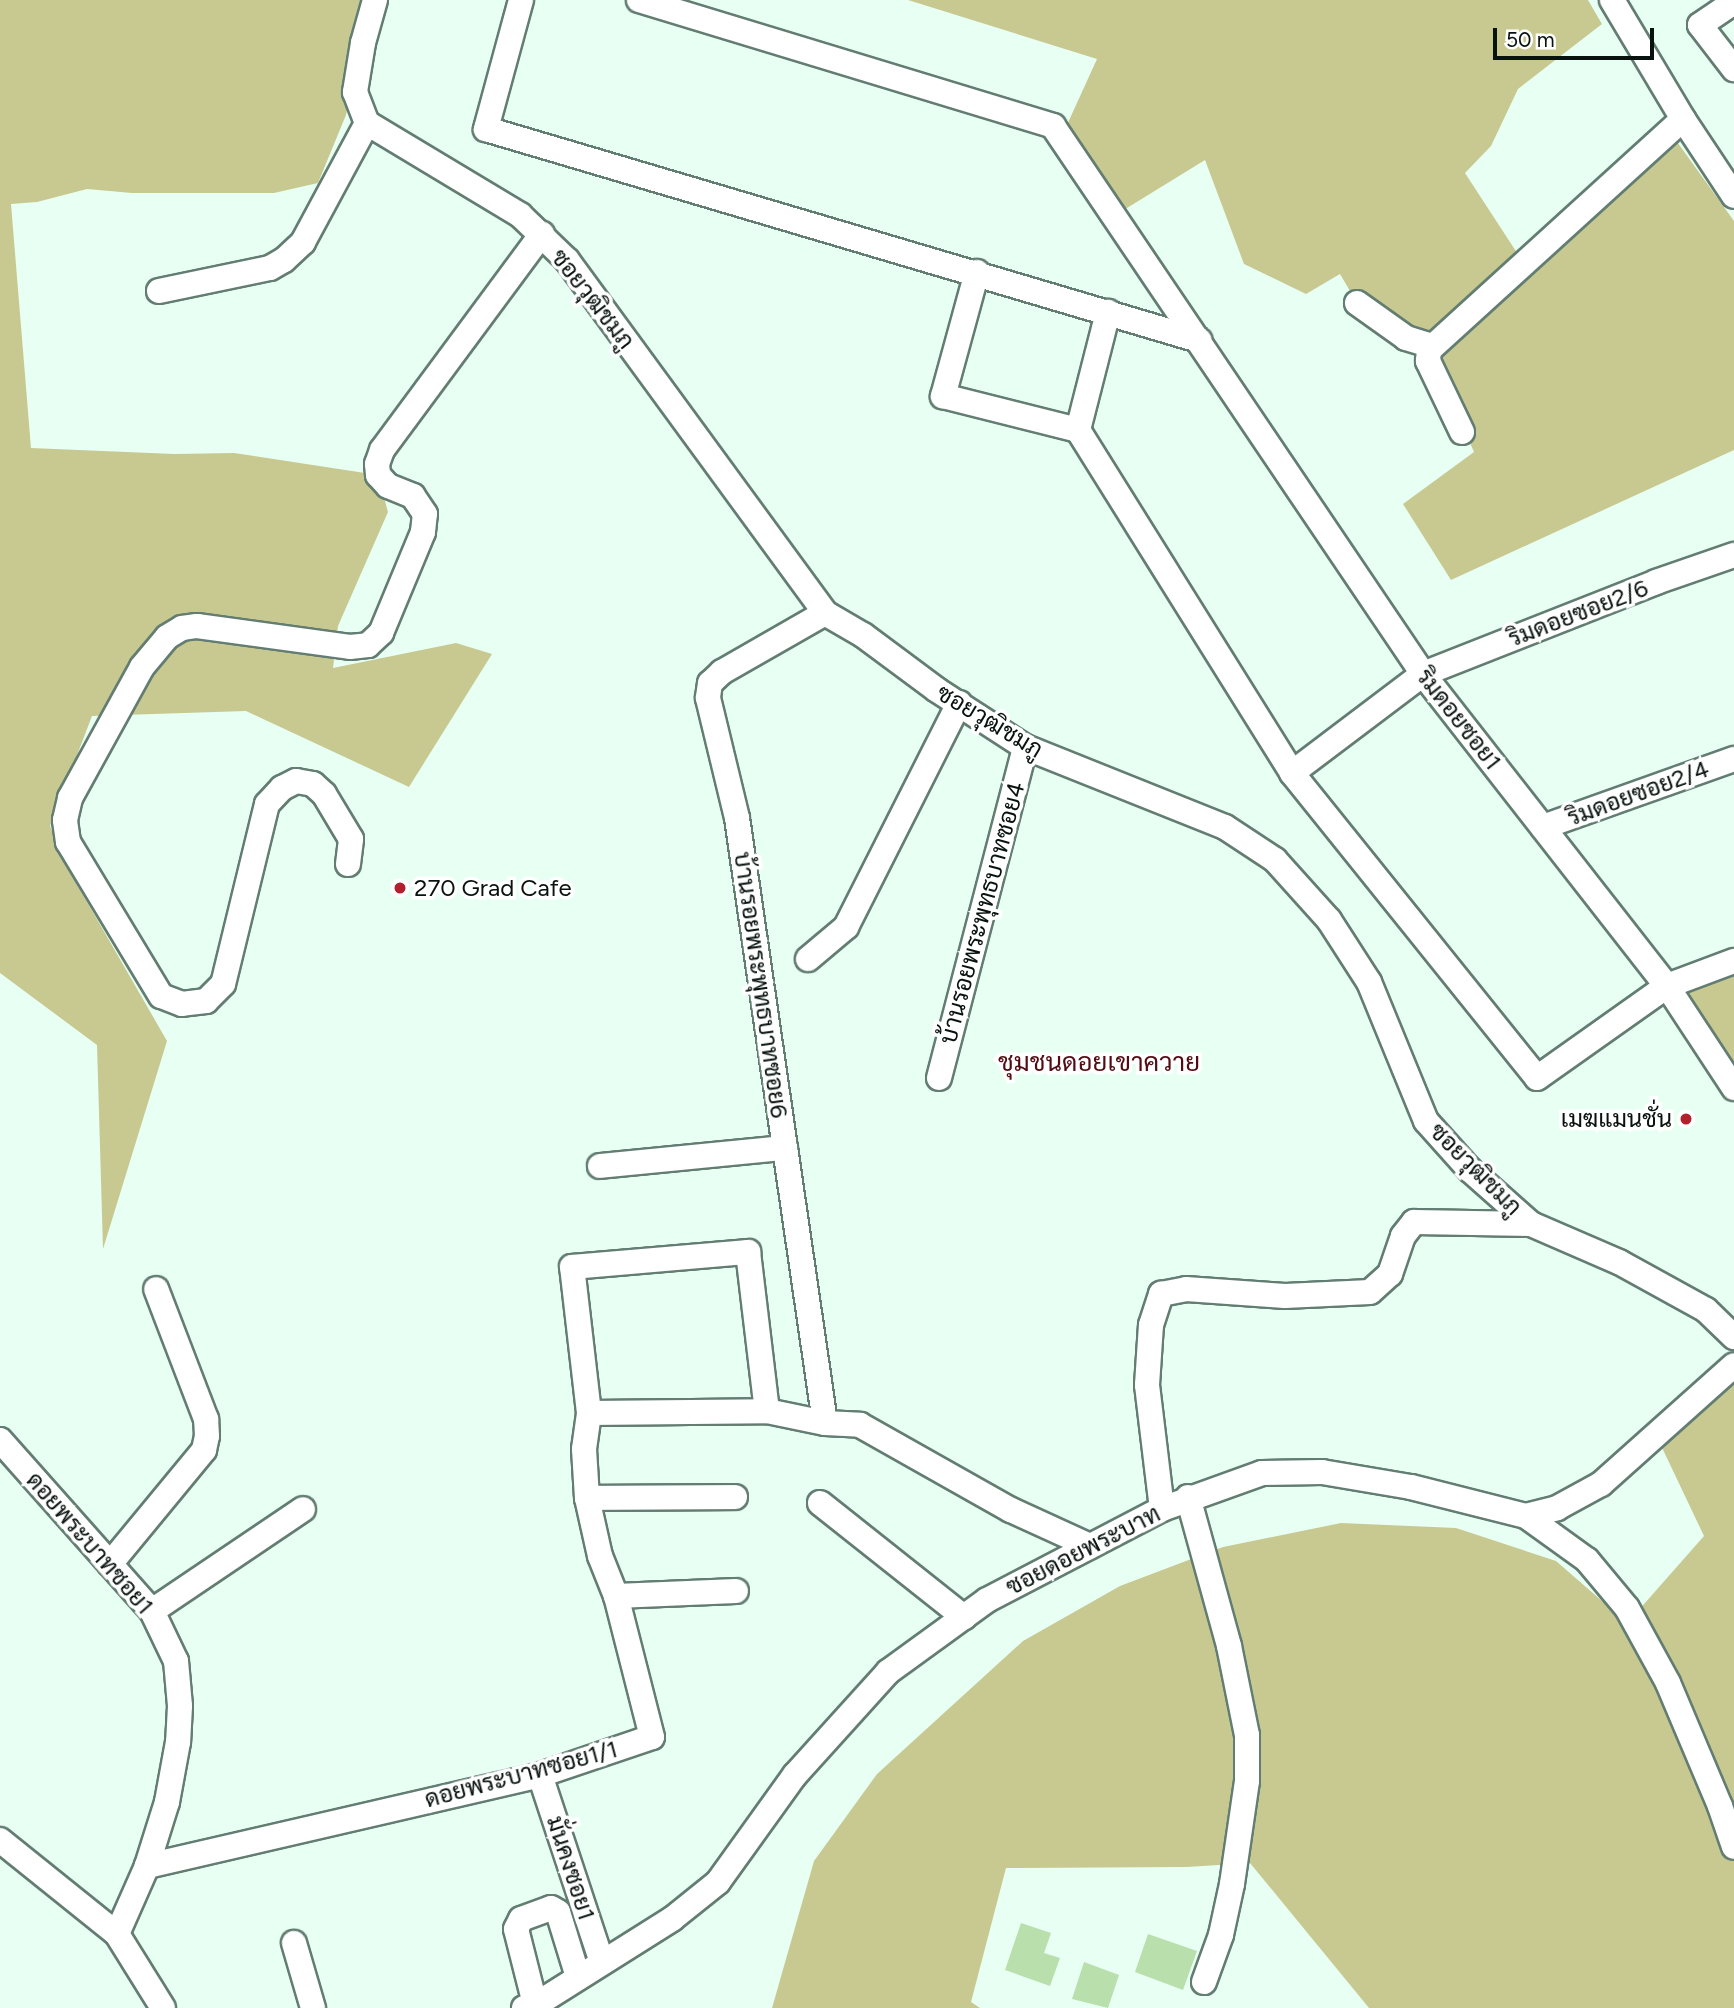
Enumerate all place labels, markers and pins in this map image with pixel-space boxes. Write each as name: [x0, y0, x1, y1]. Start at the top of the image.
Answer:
place label: 270 Grad Cafe: [414, 874, 572, 902]
marker: 270 Grad Cafe: [392, 880, 408, 896]
place label: เมฆแมนชั่น: [1561, 1105, 1672, 1133]
marker: เมฆแมนชั่น: [1678, 1111, 1694, 1127]

